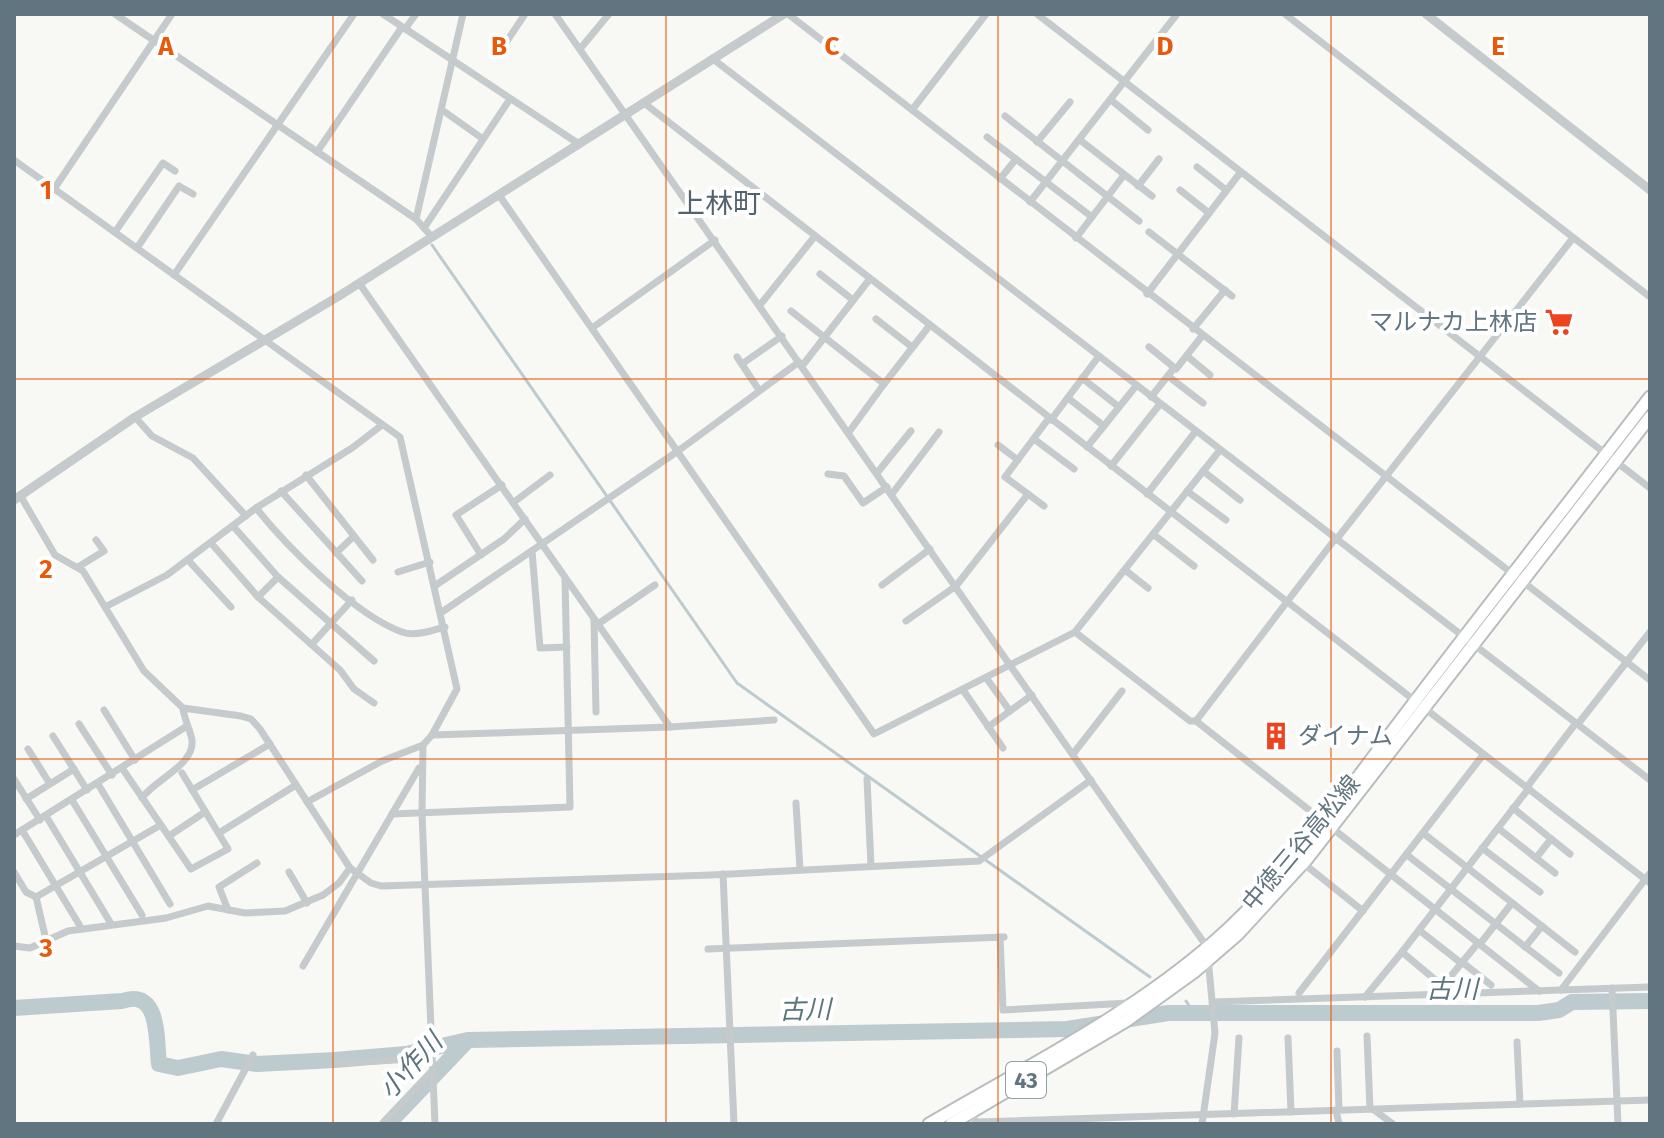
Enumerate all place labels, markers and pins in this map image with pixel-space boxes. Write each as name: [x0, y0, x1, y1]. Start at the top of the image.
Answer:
supermarket icon: マルナカ上林店: [1544, 307, 1574, 337]
place label: マルナカ上林店: [1369, 308, 1537, 336]
building icon: ダイナム: [1261, 721, 1291, 751]
place label: ダイナム: [1298, 722, 1393, 750]

